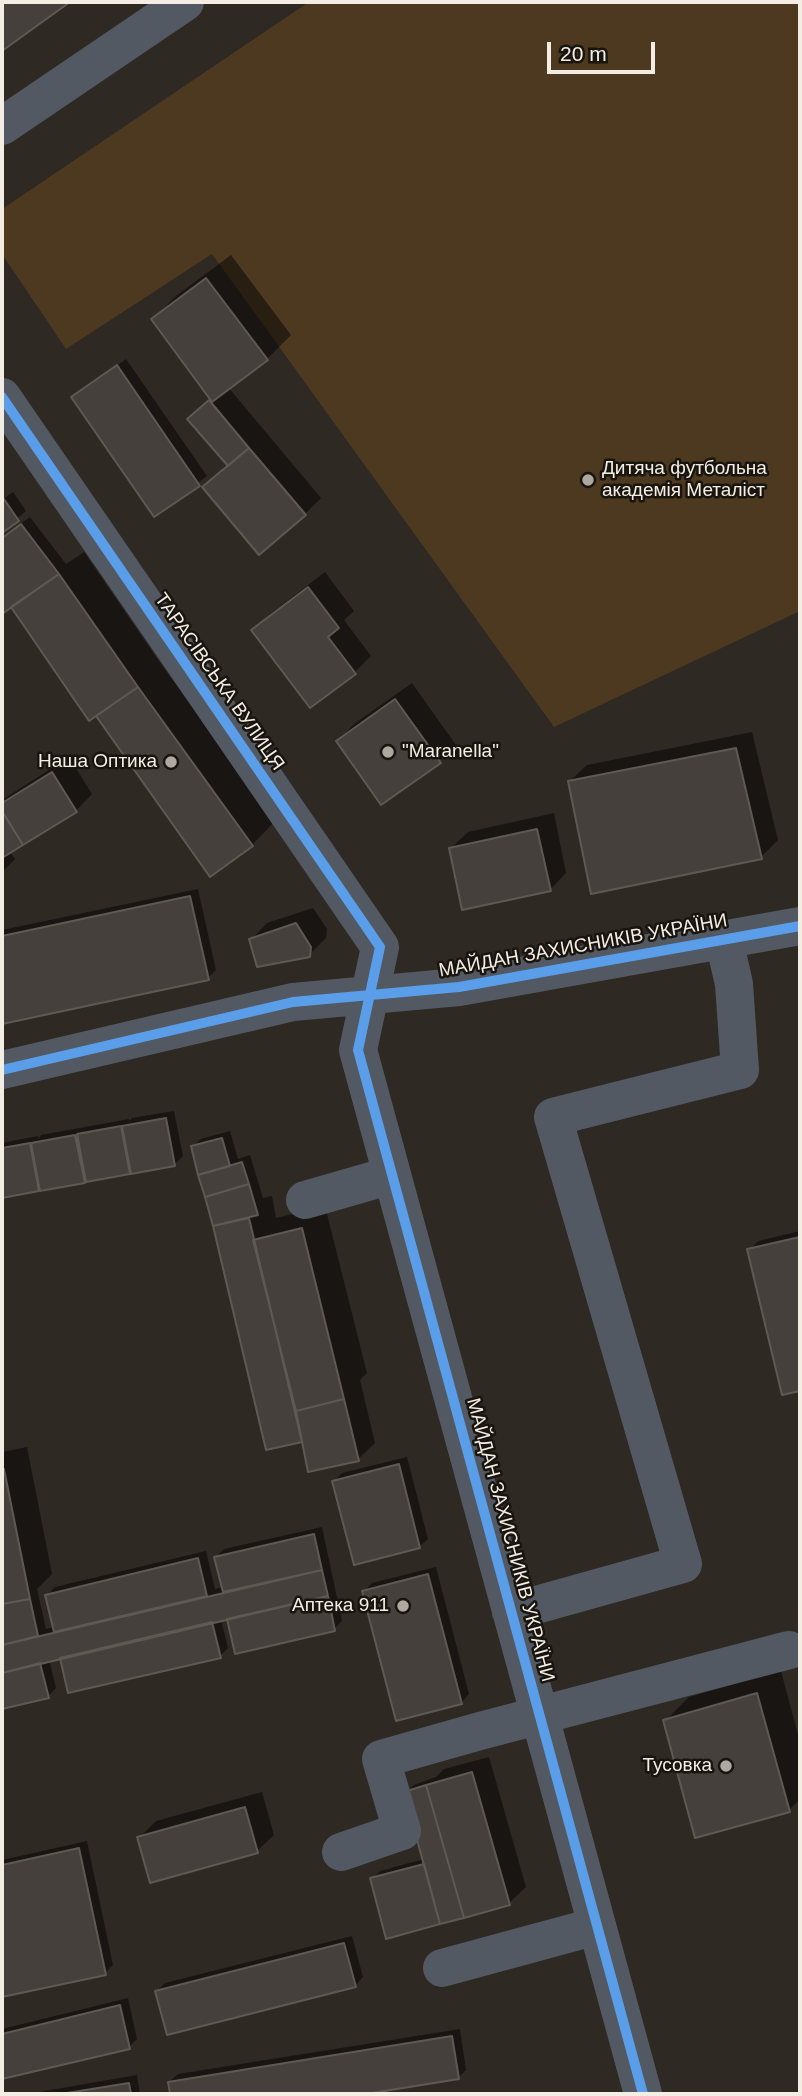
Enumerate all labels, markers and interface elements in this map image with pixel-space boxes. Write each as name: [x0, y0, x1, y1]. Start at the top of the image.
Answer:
scale bar: [550, 28, 658, 72]
text: 20 m: [560, 42, 607, 65]
place label: Дитяча футбольна академія Металіст: [602, 458, 767, 502]
marker: Дитяча футбольна академія Металіст: [580, 472, 596, 488]
street label: ТАРАСІВСЬКА ВУЛИЦЯ: [149, 589, 289, 775]
place label: "Maranella": [402, 741, 499, 763]
marker: "Maranella": [380, 744, 396, 760]
place label: Наша Оптика: [38, 751, 157, 773]
marker: Наша Оптика: [163, 754, 179, 770]
street label: МАЙДАН ЗАХИСНИКІВ УКРАЇНИ: [437, 909, 729, 983]
street label: МАЙДАН ЗАХИСНИКІВ УКРАЇНИ: [461, 1396, 559, 1684]
place label: Аптека 911: [292, 1595, 389, 1617]
marker: Аптека 911: [395, 1598, 411, 1614]
place label: Тусовка: [643, 1755, 712, 1777]
marker: Тусовка: [718, 1758, 734, 1774]

